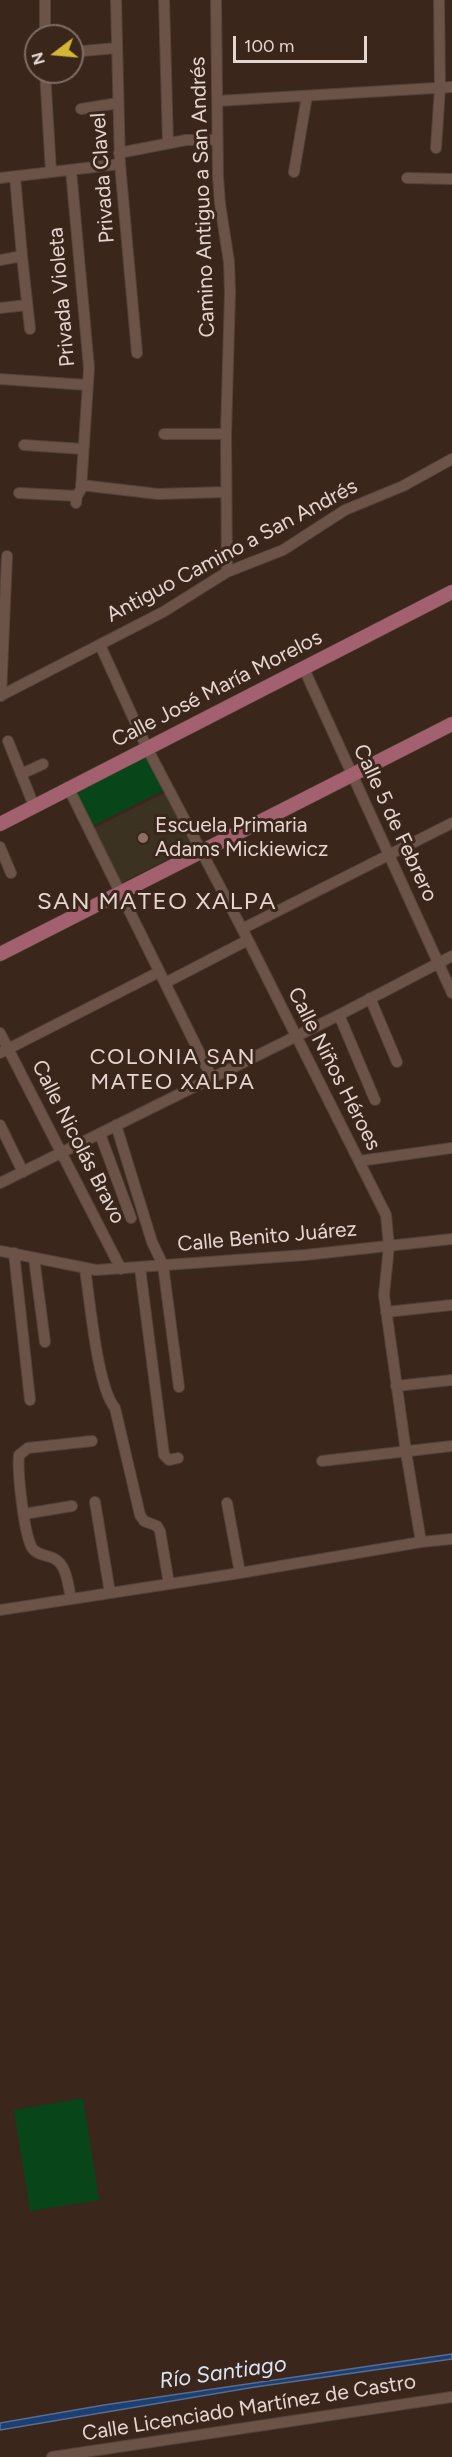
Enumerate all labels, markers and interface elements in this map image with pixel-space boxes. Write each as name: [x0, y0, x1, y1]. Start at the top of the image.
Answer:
north arrow: [24, 24, 84, 84]
scale bar: [236, 24, 370, 62]
text: 100 m: [244, 35, 294, 57]
text: N: [27, 50, 49, 67]
street label: Camino Antiguo a San Andrés: [186, 56, 220, 338]
street label: Privada Clavel: [86, 112, 120, 244]
street label: Privada Violeta: [43, 226, 81, 368]
street label: Antiguo Camino a San Andrés: [102, 474, 362, 628]
street label: Calle José María Morelos: [108, 625, 326, 753]
street label: Calle 5 de Febrero: [347, 740, 443, 906]
place label: Escuela Primaria Adams Mickiewicz: [155, 813, 328, 863]
marker: Escuela Primaria Adams Mickiewicz: [136, 831, 150, 845]
district label: SAN MATEO XALPA: [37, 888, 277, 916]
street label: Calle Niños Héroes: [282, 983, 386, 1155]
district label: COLONIA SAN MATEO XALPA: [90, 1045, 256, 1096]
street label: Calle Nicolás Bravo: [26, 1056, 130, 1228]
street label: Calle Benito Juárez: [176, 1217, 358, 1257]
water label: Río Santiago: [158, 2351, 288, 2395]
street label: Calle Licenciado Martínez de Castro: [80, 2369, 418, 2447]

